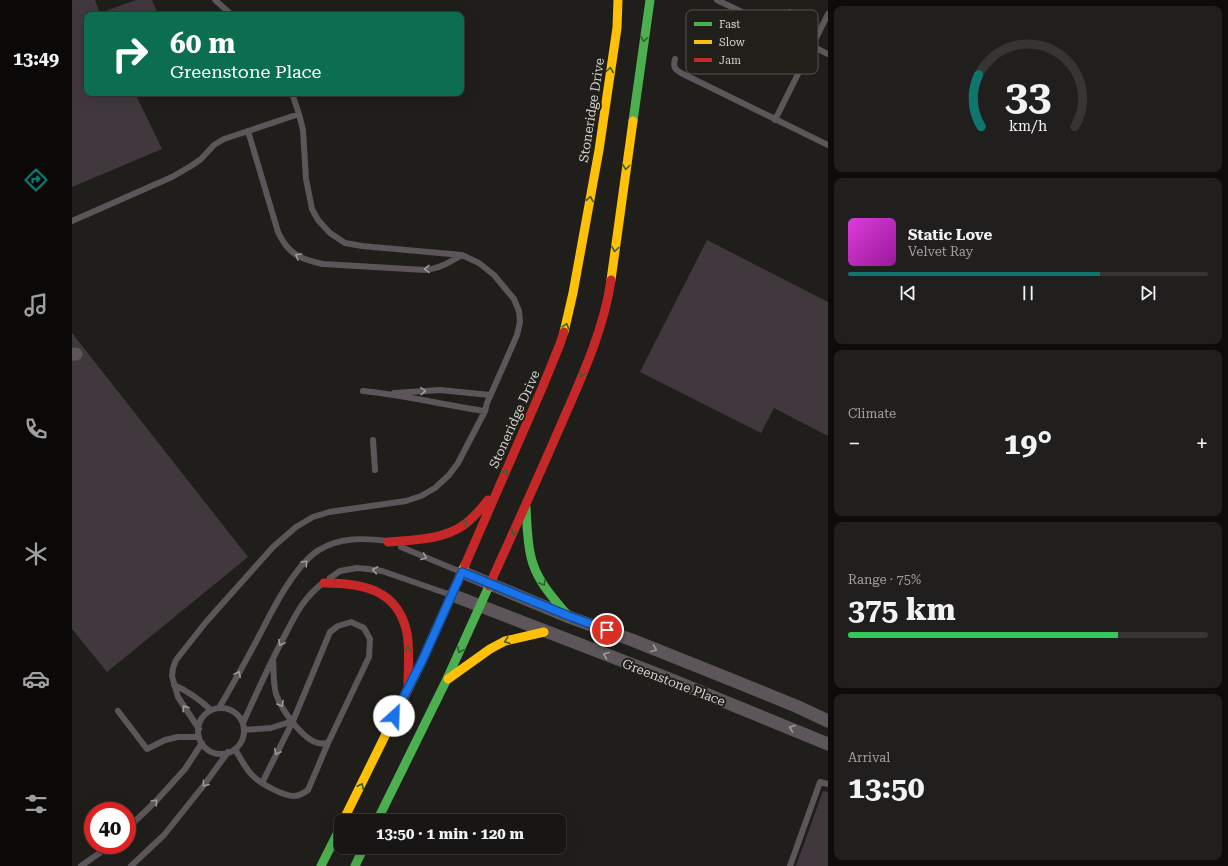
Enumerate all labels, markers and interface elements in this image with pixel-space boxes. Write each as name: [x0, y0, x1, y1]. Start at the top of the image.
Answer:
legend: [686, 10, 818, 74]
text: Fast: [719, 18, 740, 31]
text: 60 m: [170, 27, 235, 60]
icon: right: [104, 28, 156, 80]
one-way arrow: [640, 36, 649, 42]
text: Slow: [719, 36, 746, 49]
text: 13:49: [13, 48, 59, 69]
text: Jam: [719, 54, 741, 67]
street label: Stoneridge Drive: [576, 57, 607, 163]
text: Greenstone Place: [170, 61, 322, 82]
one-way arrow: [605, 67, 614, 73]
text: 33: [1005, 71, 1051, 120]
text: km/h: [1009, 118, 1047, 134]
one-way arrow: [622, 164, 631, 170]
icon: directions: [22, 166, 50, 194]
one-way arrow: [585, 196, 594, 202]
text: Static Love: [908, 226, 992, 244]
text: Velvet Ray: [908, 244, 973, 259]
one-way arrow: [611, 246, 620, 252]
one-way arrow: [295, 253, 302, 260]
one-way arrow: [424, 265, 430, 273]
icon: previous: [897, 282, 919, 304]
icon: pause: [1017, 282, 1039, 304]
icon: next: [1137, 282, 1159, 304]
icon: music: [22, 291, 50, 319]
one-way arrow: [561, 323, 569, 330]
street label: Stoneridge Drive: [486, 368, 543, 470]
one-way arrow: [579, 371, 587, 378]
one-way arrow: [420, 387, 426, 396]
text: Climate: [848, 406, 896, 421]
icon: phone: [22, 415, 50, 443]
text: 19°: [1004, 426, 1052, 461]
text: −: [848, 431, 860, 456]
text: +: [1196, 431, 1208, 456]
one-way arrow: [500, 469, 508, 477]
one-way arrow: [461, 521, 468, 528]
one-way arrow: [511, 527, 519, 535]
icon: climate: [22, 540, 50, 568]
one-way arrow: [421, 552, 428, 560]
one-way arrow: [300, 560, 307, 568]
one-way arrow: [372, 566, 378, 575]
text: Range · 75%: [848, 572, 921, 587]
one-way arrow: [538, 578, 546, 586]
text: 375 km: [848, 592, 956, 627]
pin: [590, 613, 624, 647]
icon: arrive: [596, 619, 618, 641]
one-way arrow: [503, 637, 510, 645]
one-way arrow: [278, 638, 286, 646]
one-way arrow: [651, 644, 658, 652]
one-way arrow: [404, 646, 412, 652]
one-way arrow: [457, 646, 465, 653]
one-way arrow: [603, 652, 610, 660]
street label: Greenstone Place: [620, 656, 728, 709]
icon: car: [22, 665, 50, 693]
one-way arrow: [234, 671, 241, 678]
position arrow: [373, 695, 415, 737]
one-way arrow: [277, 700, 284, 708]
one-way arrow: [183, 705, 190, 712]
one-way arrow: [789, 725, 796, 733]
one-way arrow: [274, 748, 282, 755]
text: Arrival: [848, 750, 890, 765]
text: 13:50: [848, 770, 925, 805]
one-way arrow: [202, 780, 210, 787]
one-way arrow: [356, 783, 364, 790]
icon: filters: [22, 790, 50, 818]
one-way arrow: [150, 799, 158, 807]
speed limit sign: 40: [84, 802, 136, 854]
text: 13:50 · 1 min · 120 m: [376, 825, 524, 843]

